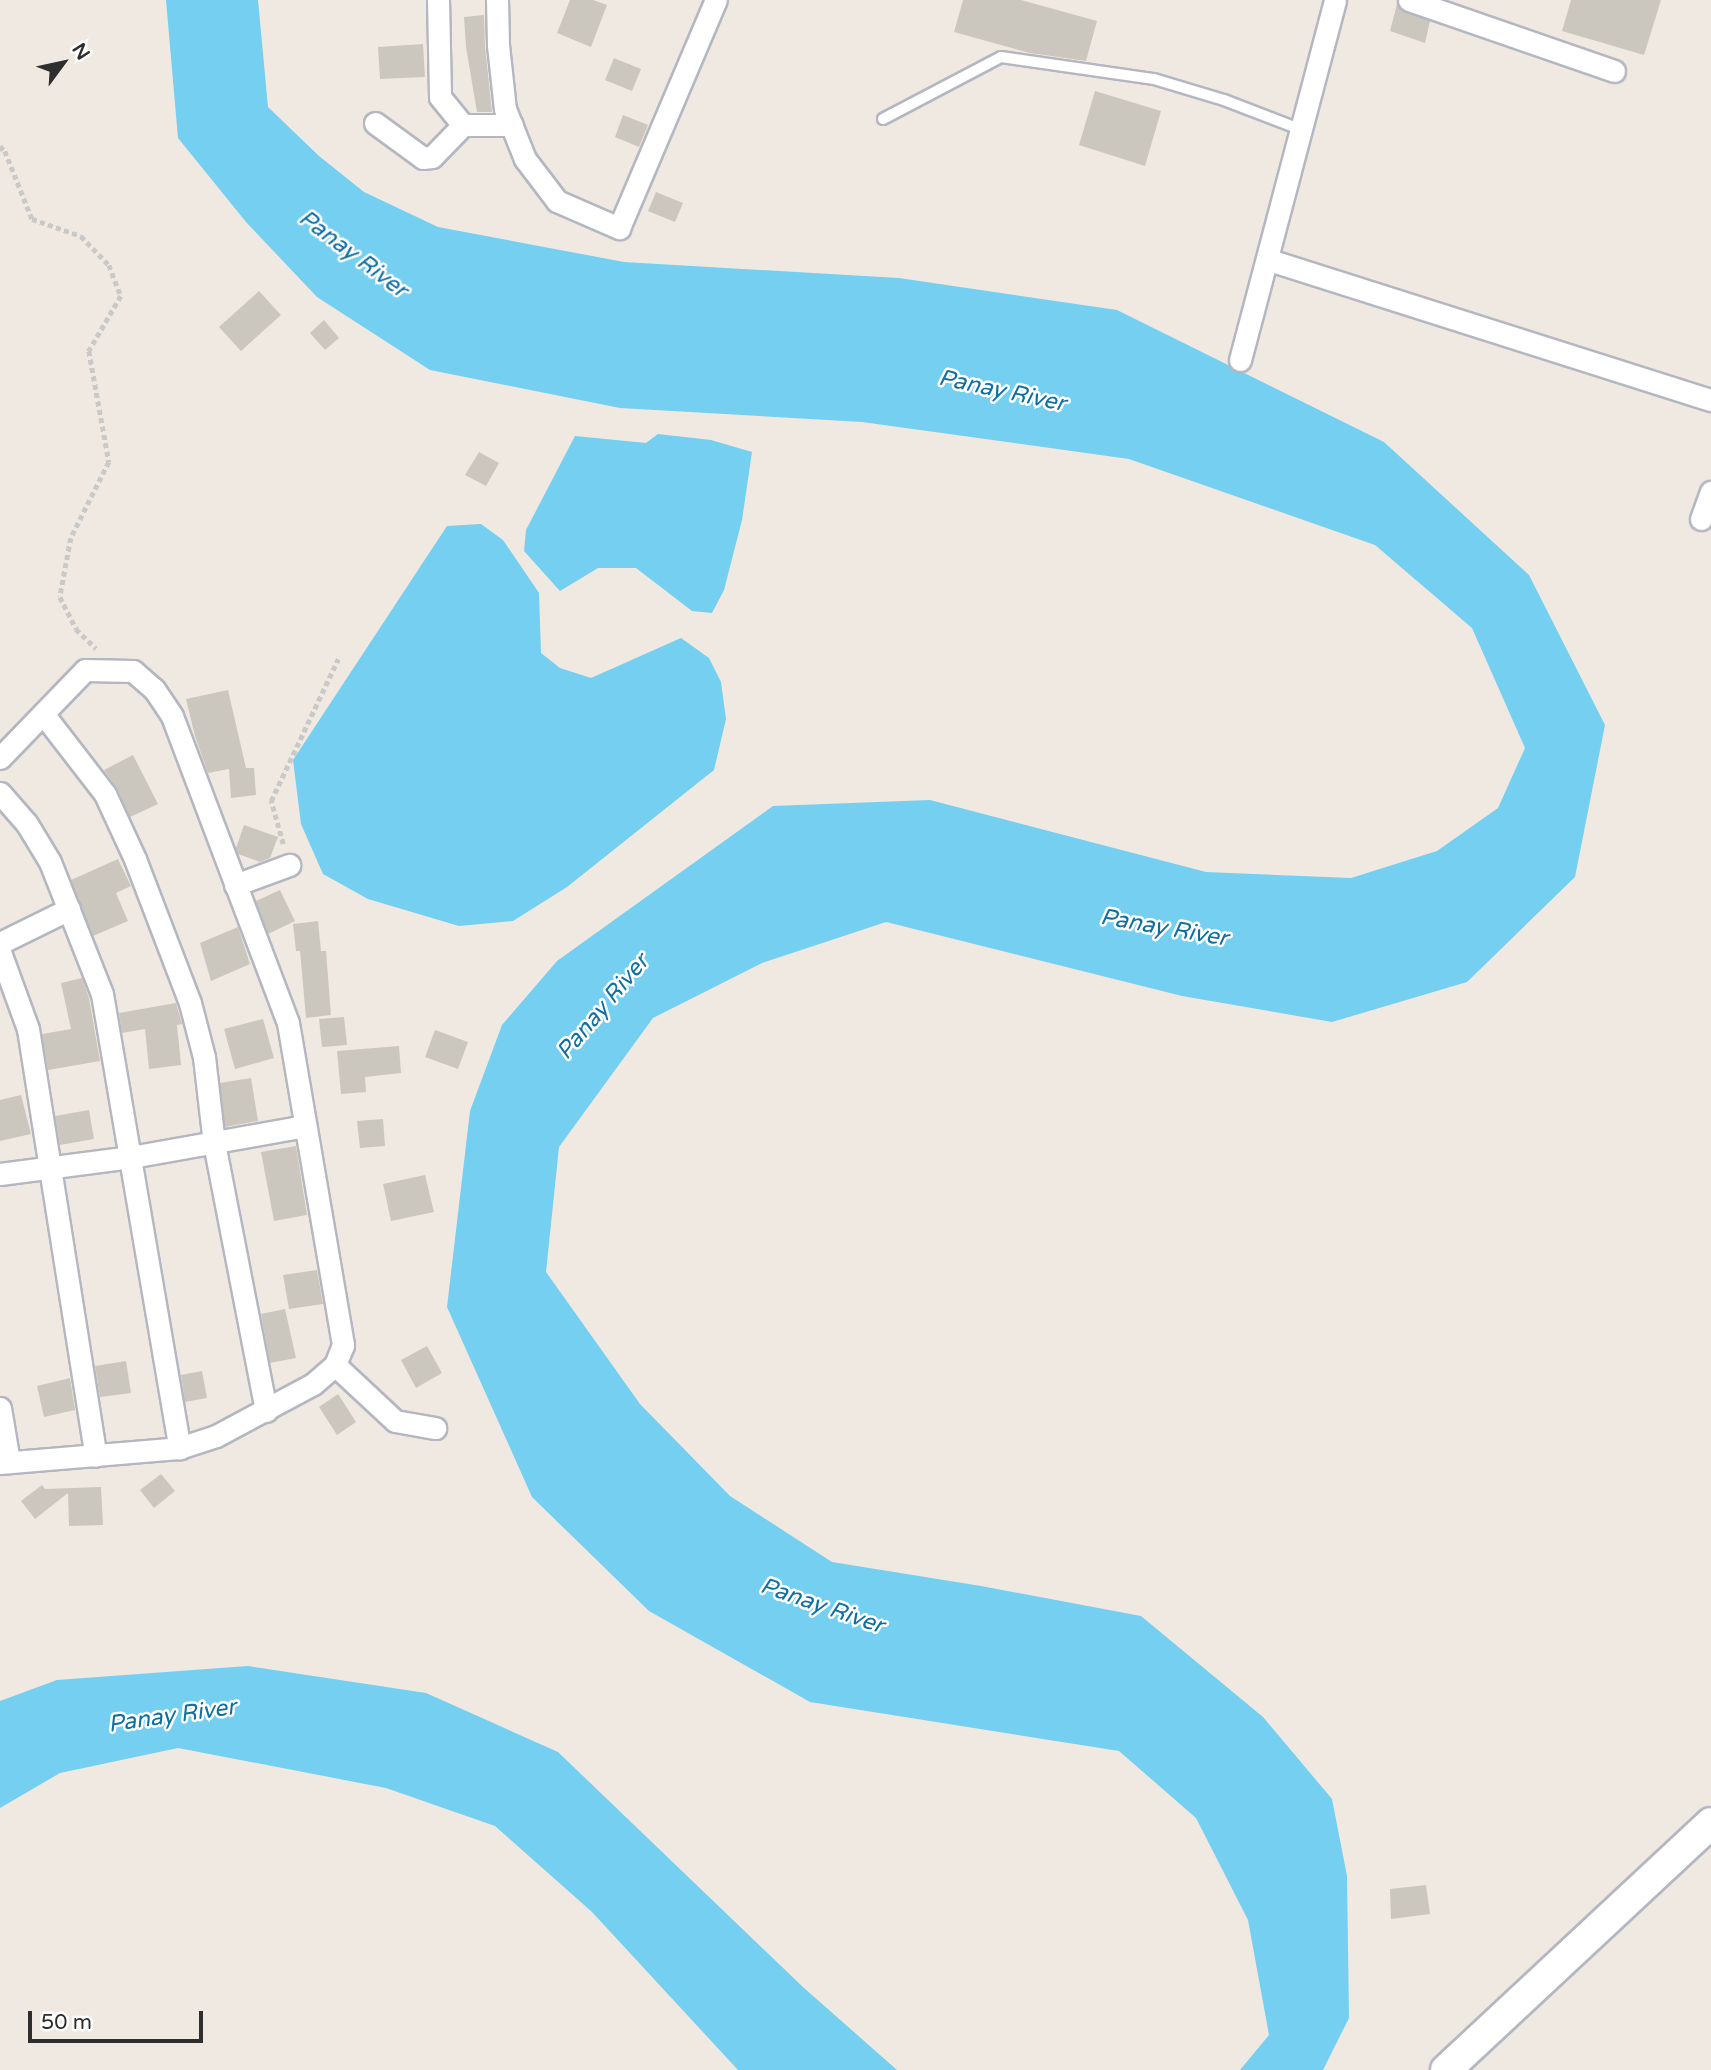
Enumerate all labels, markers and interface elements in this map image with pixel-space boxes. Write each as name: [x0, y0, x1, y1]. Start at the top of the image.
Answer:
north arrow: [28, 28, 98, 98]
text: N: [67, 39, 94, 64]
water label: Panay River: [293, 204, 413, 304]
water label: Panay River: [936, 364, 1068, 418]
water label: Panay River: [1098, 903, 1230, 953]
water label: Panay River: [551, 949, 655, 1065]
water label: Panay River: [757, 1572, 887, 1640]
water label: Panay River: [106, 1693, 238, 1739]
scale bar: [32, 1996, 206, 2040]
text: 50 m: [41, 2010, 92, 2035]

